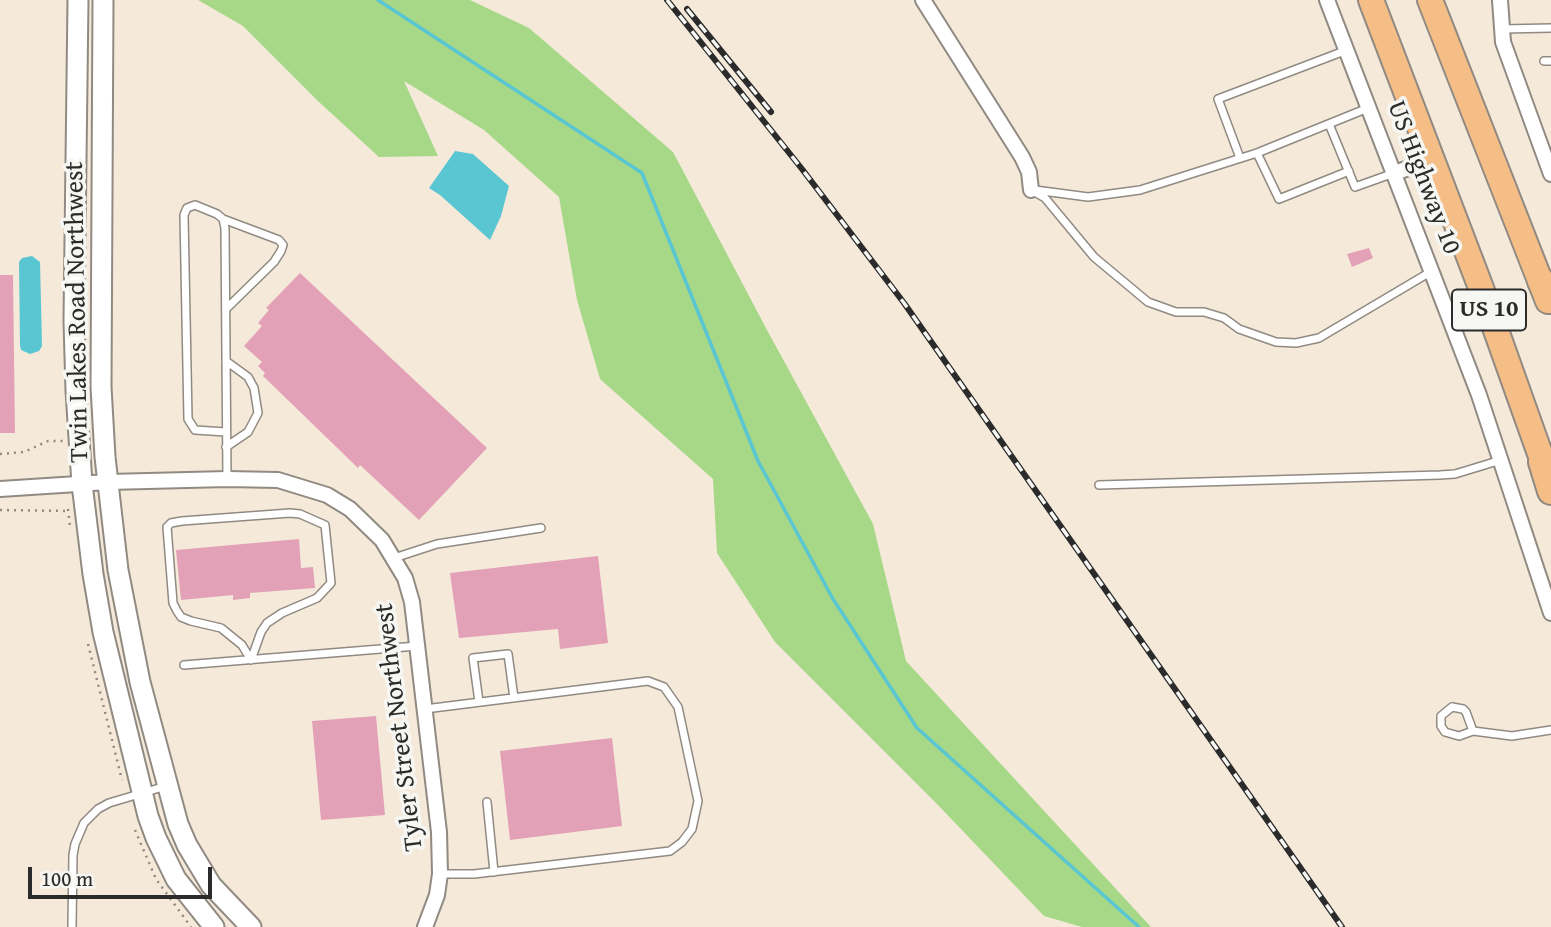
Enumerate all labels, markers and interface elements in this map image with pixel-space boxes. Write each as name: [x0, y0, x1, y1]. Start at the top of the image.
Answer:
street label: US Highway 10: [1379, 97, 1467, 259]
street label: Twin Lakes Road Northwest: [60, 161, 96, 463]
road number: US 10: [1452, 290, 1526, 330]
street label: Tyler Street Northwest: [369, 601, 431, 853]
scale bar: [32, 853, 215, 897]
text: 100 m: [41, 863, 93, 894]

